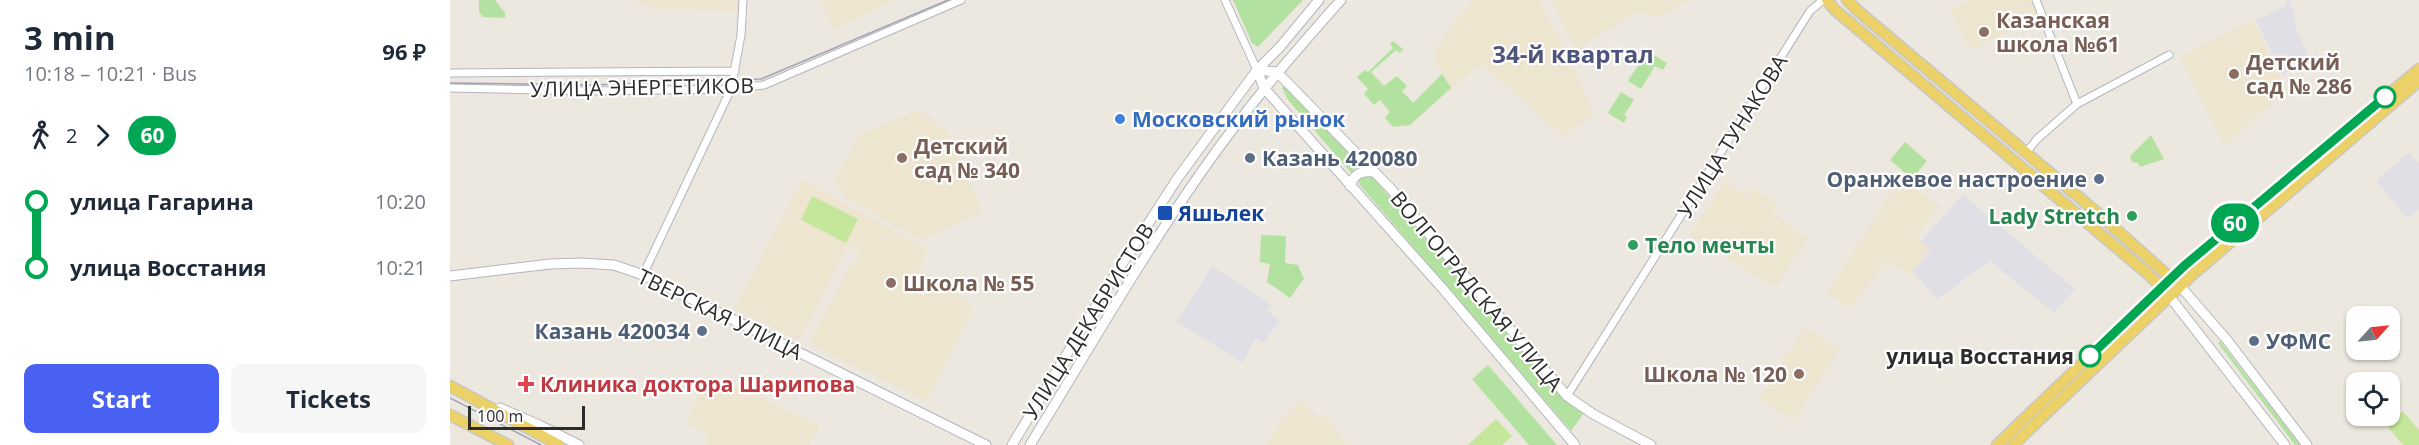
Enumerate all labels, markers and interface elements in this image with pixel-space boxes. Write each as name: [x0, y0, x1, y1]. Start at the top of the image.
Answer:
place label: Казанская школа №61: [1996, 6, 2120, 58]
text: 3 min: [24, 15, 116, 60]
marker: Казанская школа №61: [1977, 25, 1991, 39]
text: 96 ₽: [382, 36, 426, 66]
district label: 34-й квартал: [1492, 37, 1654, 70]
place label: Детский сад № 286: [2246, 48, 2352, 100]
street label: УЛИЦА ТУНАКОВА: [1671, 49, 1794, 223]
text: 10:18 – 10:21 · Bus: [24, 60, 197, 87]
marker: Детский сад № 286: [2227, 67, 2241, 81]
street label: УЛИЦА ЭНЕРГЕТИКОВ: [530, 71, 754, 103]
unlabelled marker: [2374, 86, 2396, 108]
place label: Московский рынок: [1132, 105, 1345, 133]
marker: Московский рынок: [1113, 112, 1127, 126]
icon: walk: [24, 119, 57, 152]
icon: forward: [86, 119, 119, 152]
text: 60: [140, 121, 164, 149]
text: 2: [66, 122, 77, 149]
place label: Детский сад № 340: [914, 132, 1020, 184]
place label: Казань 420080: [1262, 144, 1417, 172]
marker: Детский сад № 340: [895, 151, 909, 165]
marker: Казань 420080: [1243, 151, 1257, 165]
place label: Оранжевое настроение: [1826, 165, 2087, 193]
marker: Оранжевое настроение: [2092, 172, 2106, 186]
street label: ВОЛГОГРАДСКАЯ УЛИЦА: [1385, 185, 1570, 398]
text: улица Гагарина: [70, 186, 254, 216]
text: 10:20: [375, 188, 426, 215]
place label: Яшьлек: [1177, 199, 1264, 227]
place label: Lady Stretch: [1988, 202, 2120, 230]
marker: Яшьлек: [1156, 204, 1174, 222]
line badge: 60: [2208, 204, 2262, 242]
marker: Lady Stretch: [2125, 209, 2139, 223]
text: 60: [2223, 209, 2247, 237]
street label: УЛИЦА ДЕКАБРИСТОВ: [1016, 218, 1160, 424]
place label: Тело мечты: [1645, 231, 1775, 259]
marker: Тело мечты: [1626, 238, 1640, 252]
text: улица Восстания: [70, 252, 267, 282]
text: 10:21: [375, 254, 426, 281]
street label: ТВЕРСКАЯ УЛИЦА: [633, 262, 808, 366]
place label: Школа № 55: [903, 269, 1034, 297]
marker: Школа № 55: [884, 276, 898, 290]
north arrow: [2346, 306, 2400, 360]
map controls: [2346, 306, 2400, 426]
place label: Казань 420034: [535, 317, 690, 345]
marker: Казань 420034: [695, 324, 709, 338]
place label: УФМС: [2266, 327, 2331, 355]
marker: УФМС: [2247, 334, 2261, 348]
place label: улица Восстания: [1886, 342, 2074, 370]
marker: улица Восстания: [2079, 345, 2101, 367]
place label: Школа № 120: [1644, 360, 1787, 388]
button: Start: [24, 364, 219, 433]
button: Tickets: [231, 364, 426, 433]
marker: Школа № 120: [1792, 367, 1806, 381]
place label: Клиника доктора Шарипова: [540, 370, 855, 398]
button: locate: [2346, 372, 2400, 426]
marker: Клиника доктора Шарипова: [517, 375, 535, 393]
scale bar: [468, 403, 585, 430]
text: 100 m: [477, 405, 523, 427]

